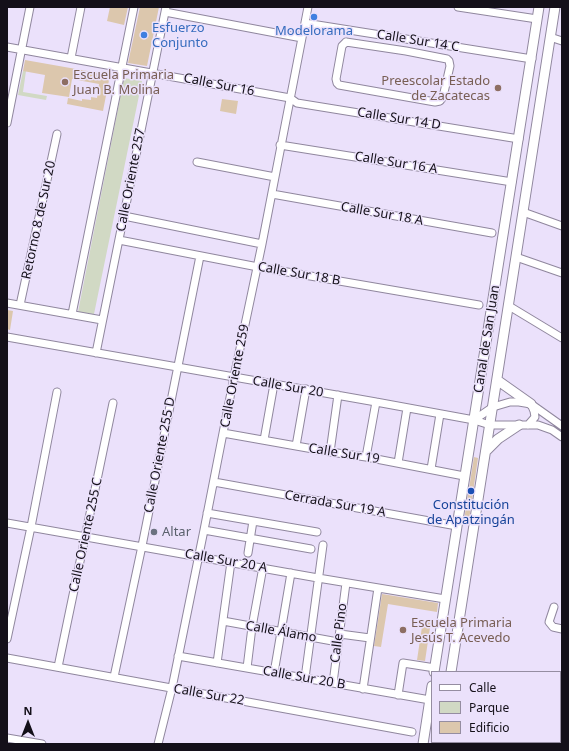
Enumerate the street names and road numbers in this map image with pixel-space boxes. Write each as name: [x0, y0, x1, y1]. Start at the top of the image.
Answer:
street label: Calle Sur 14 C: [376, 27, 460, 55]
street label: Calle Sur 16: [182, 71, 256, 99]
street label: Calle Sur 14 D: [356, 105, 442, 133]
street label: Calle Oriente 257: [113, 127, 149, 233]
street label: Calle Sur 16 A: [354, 149, 438, 177]
street label: Retorno 8 de Sur 20: [19, 159, 59, 281]
street label: Calle Sur 18 A: [340, 199, 424, 229]
street label: Calle Sur 18 B: [257, 259, 341, 289]
street label: Canal de San Juan: [471, 284, 503, 394]
street label: Calle Oriente 259: [217, 323, 253, 429]
street label: Calle Sur 20: [251, 373, 325, 401]
street label: Calle Oriente 255 D: [141, 396, 179, 514]
street label: Calle Sur 19: [307, 441, 381, 467]
street label: Calle Oriente 255 C: [66, 476, 106, 594]
street label: Cerrada Sur 19 A: [283, 487, 387, 521]
street label: Calle Sur 20 A: [184, 546, 268, 576]
street label: Calle Pino: [328, 602, 350, 664]
street label: Calle Álamo: [244, 618, 318, 646]
street label: Calle Sur 20 B: [262, 663, 346, 693]
street label: Calle Sur 22: [172, 681, 246, 709]

